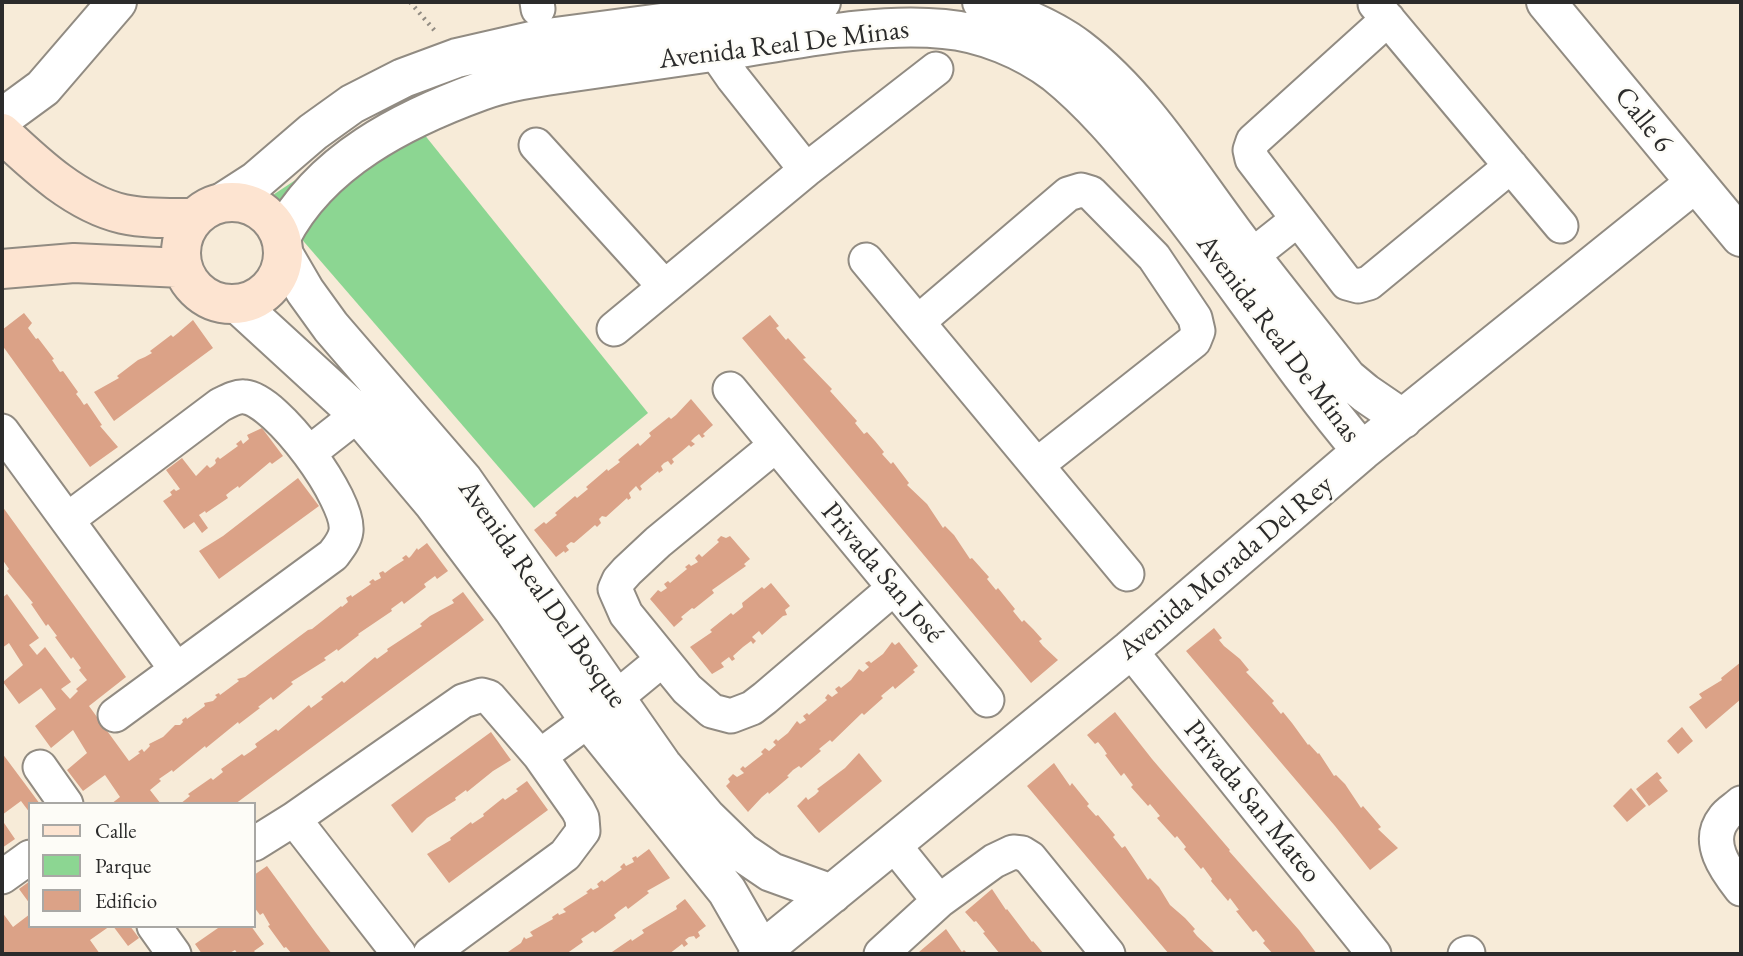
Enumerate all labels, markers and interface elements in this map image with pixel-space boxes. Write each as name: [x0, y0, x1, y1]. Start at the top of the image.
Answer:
street label: Avenida Real De Minas: [657, 13, 911, 77]
street label: Calle 6: [1607, 80, 1679, 160]
street label: Avenida Real De Minas: [1189, 228, 1367, 450]
street label: Avenida Morada Del Rey: [1112, 468, 1340, 668]
street label: Avenida Real Del Bosque: [451, 473, 633, 715]
street label: Privada San José: [813, 496, 951, 650]
street label: Privada San Mateo: [1176, 714, 1328, 890]
legend: [28, 802, 256, 928]
text: Calle: [95, 817, 137, 844]
text: Parque: [95, 852, 151, 879]
text: Edificio: [95, 887, 157, 914]

